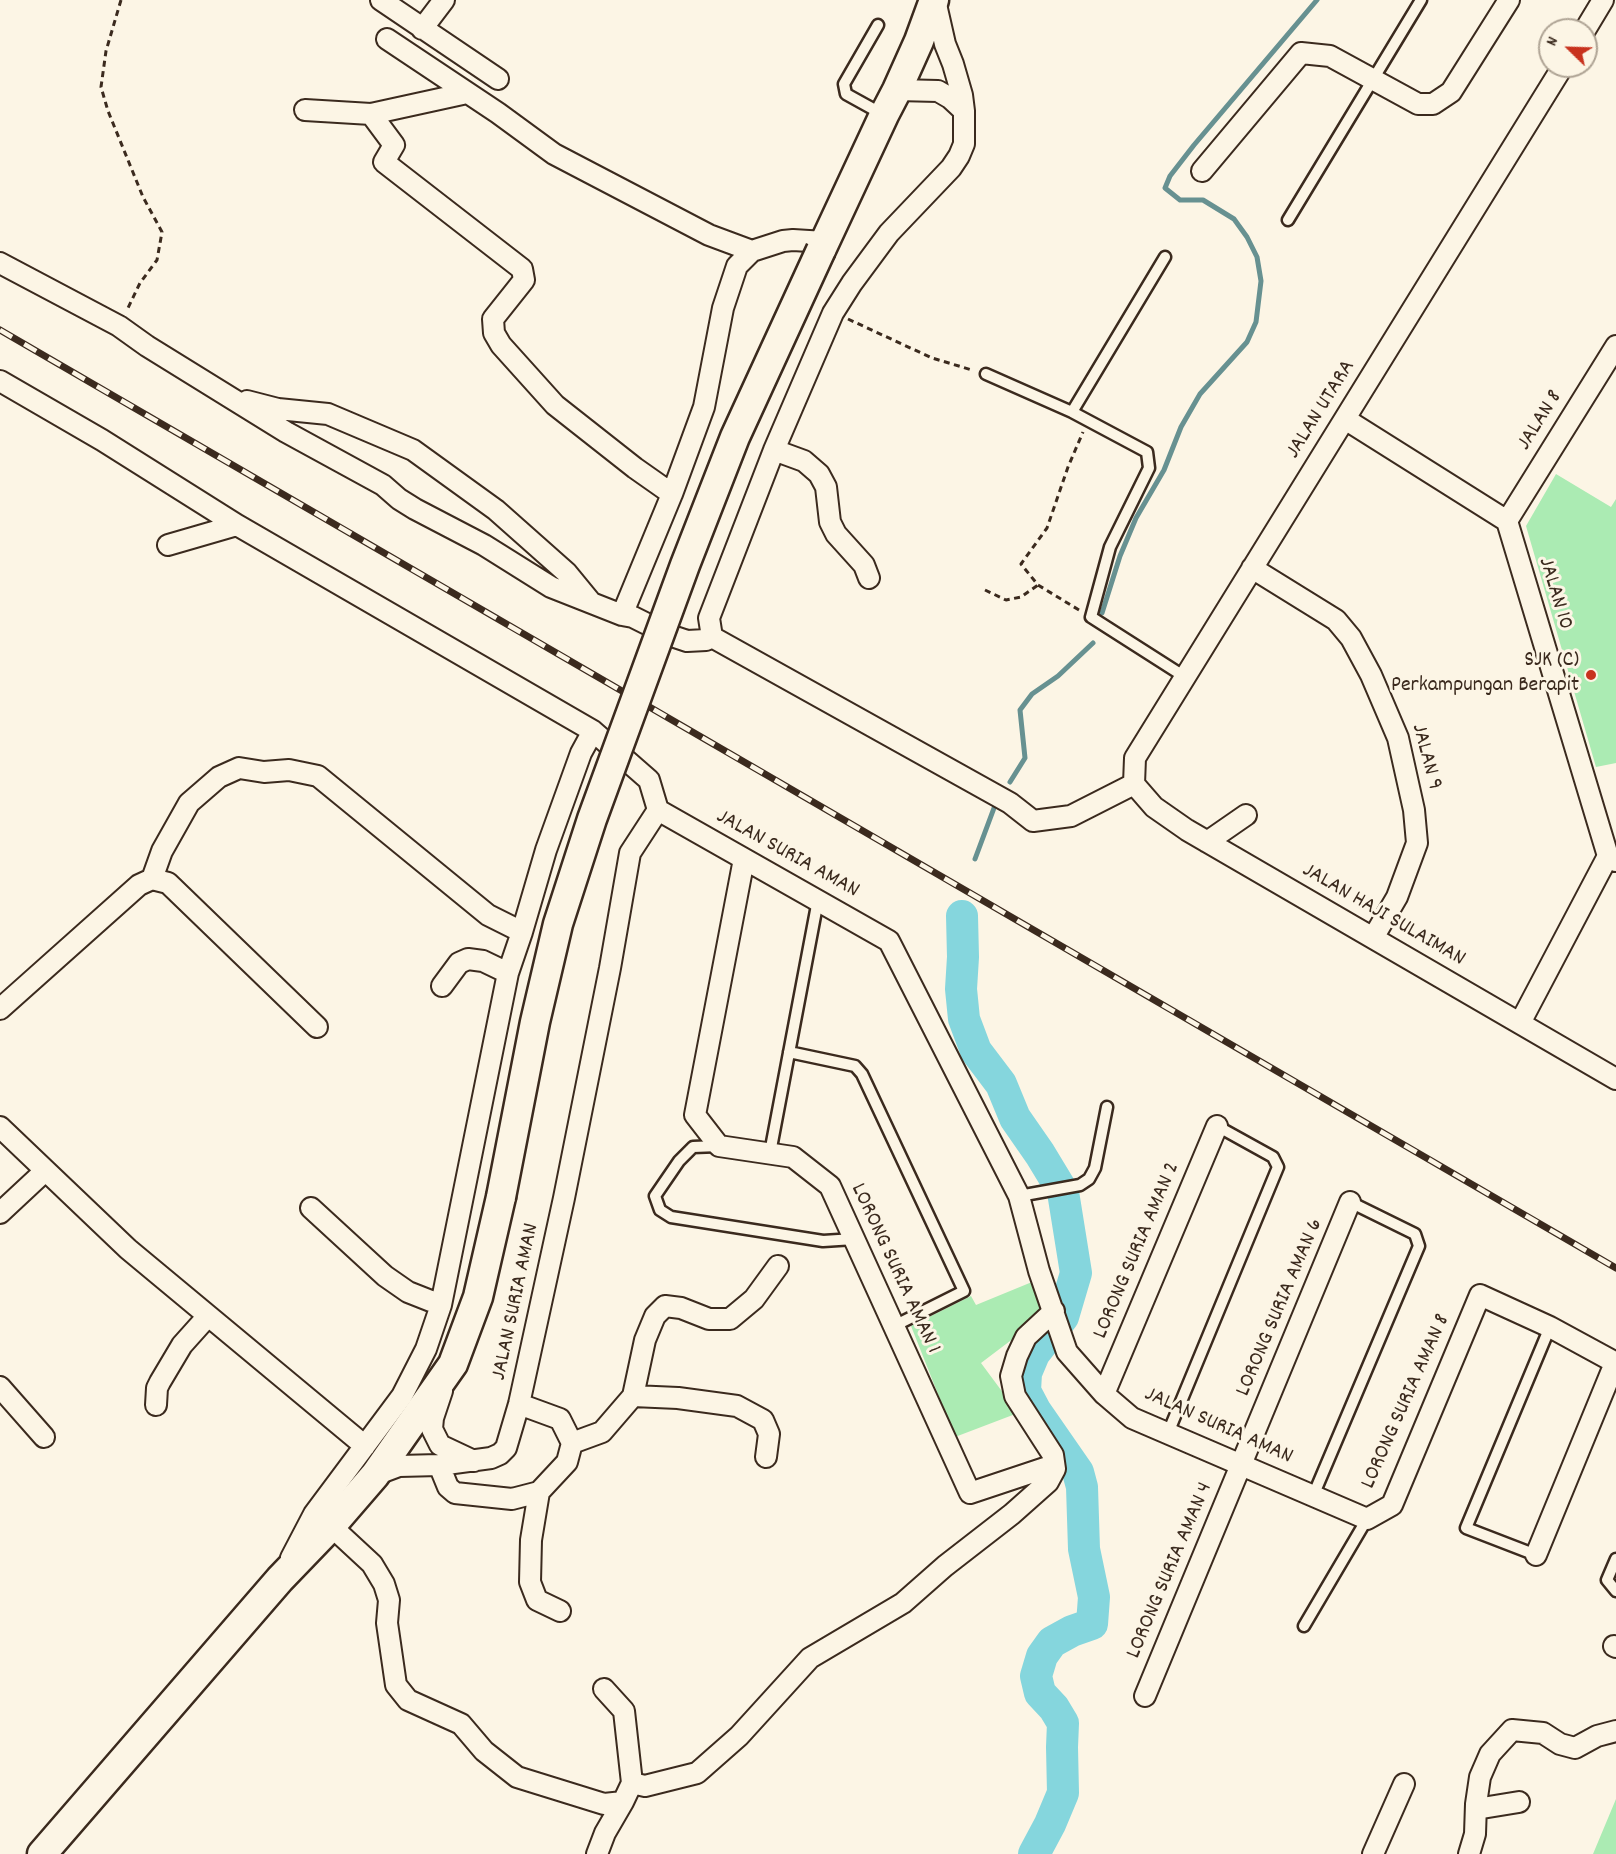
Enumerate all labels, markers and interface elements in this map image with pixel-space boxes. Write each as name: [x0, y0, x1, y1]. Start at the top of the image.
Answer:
north arrow: [1538, 18, 1598, 78]
text: N: [1541, 33, 1565, 50]
street label: JALAN UTARA: [1281, 356, 1363, 464]
street label: JALAN 8: [1512, 386, 1570, 456]
street label: JALAN 10: [1531, 555, 1577, 633]
place label: SJK (C) Perkampungan Berapit: [1391, 649, 1579, 700]
marker: SJK (C) Perkampungan Berapit: [1584, 668, 1598, 682]
street label: JALAN 9: [1404, 721, 1446, 793]
street label: JALAN SURIA AMAN: [711, 805, 863, 905]
street label: JALAN HAJI SULAIMAN: [1297, 859, 1469, 973]
street label: LORONG SURIA AMAN 2: [1089, 1159, 1187, 1343]
street label: LORONG SURIA AMAN 1: [843, 1180, 945, 1358]
street label: LORONG SURIA AMAN 6: [1232, 1215, 1330, 1401]
street label: JALAN SURIA AMAN: [487, 1221, 547, 1383]
street label: LORONG SURIA AMAN 8: [1357, 1311, 1457, 1493]
street label: JALAN SURIA AMAN: [1140, 1382, 1296, 1472]
street label: LORONG SURIA AMAN 4: [1122, 1479, 1220, 1663]

